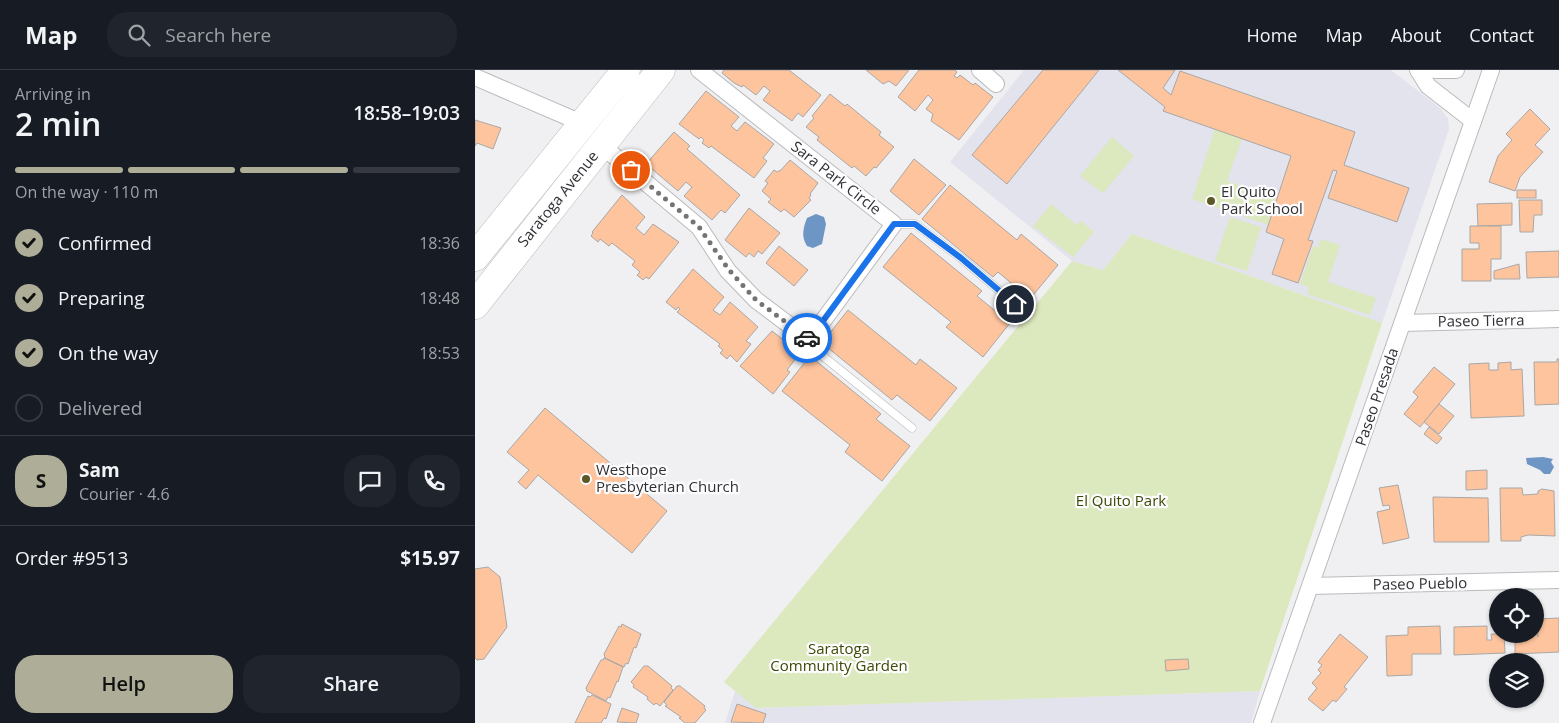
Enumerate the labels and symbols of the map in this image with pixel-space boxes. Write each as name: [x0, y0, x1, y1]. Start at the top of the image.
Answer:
street label: Sara Park Circle: [788, 136, 886, 219]
street label: Saratoga Avenue: [512, 146, 602, 251]
pin: [610, 149, 652, 191]
place label: El Quito Park School: [1221, 181, 1303, 218]
marker: El Quito Park School: [1205, 195, 1217, 207]
pin: [994, 283, 1036, 325]
street label: Paseo Tierra: [1437, 309, 1525, 331]
courier: [782, 313, 832, 363]
street label: Paseo Presada: [1350, 345, 1402, 448]
place label: Westhope Presbyterian Church: [596, 459, 739, 496]
marker: Westhope Presbyterian Church: [580, 473, 592, 485]
park label: El Quito Park: [1076, 490, 1166, 510]
street label: Paseo Pueblo: [1373, 572, 1467, 594]
park label: Saratoga Community Garden: [770, 638, 908, 675]

